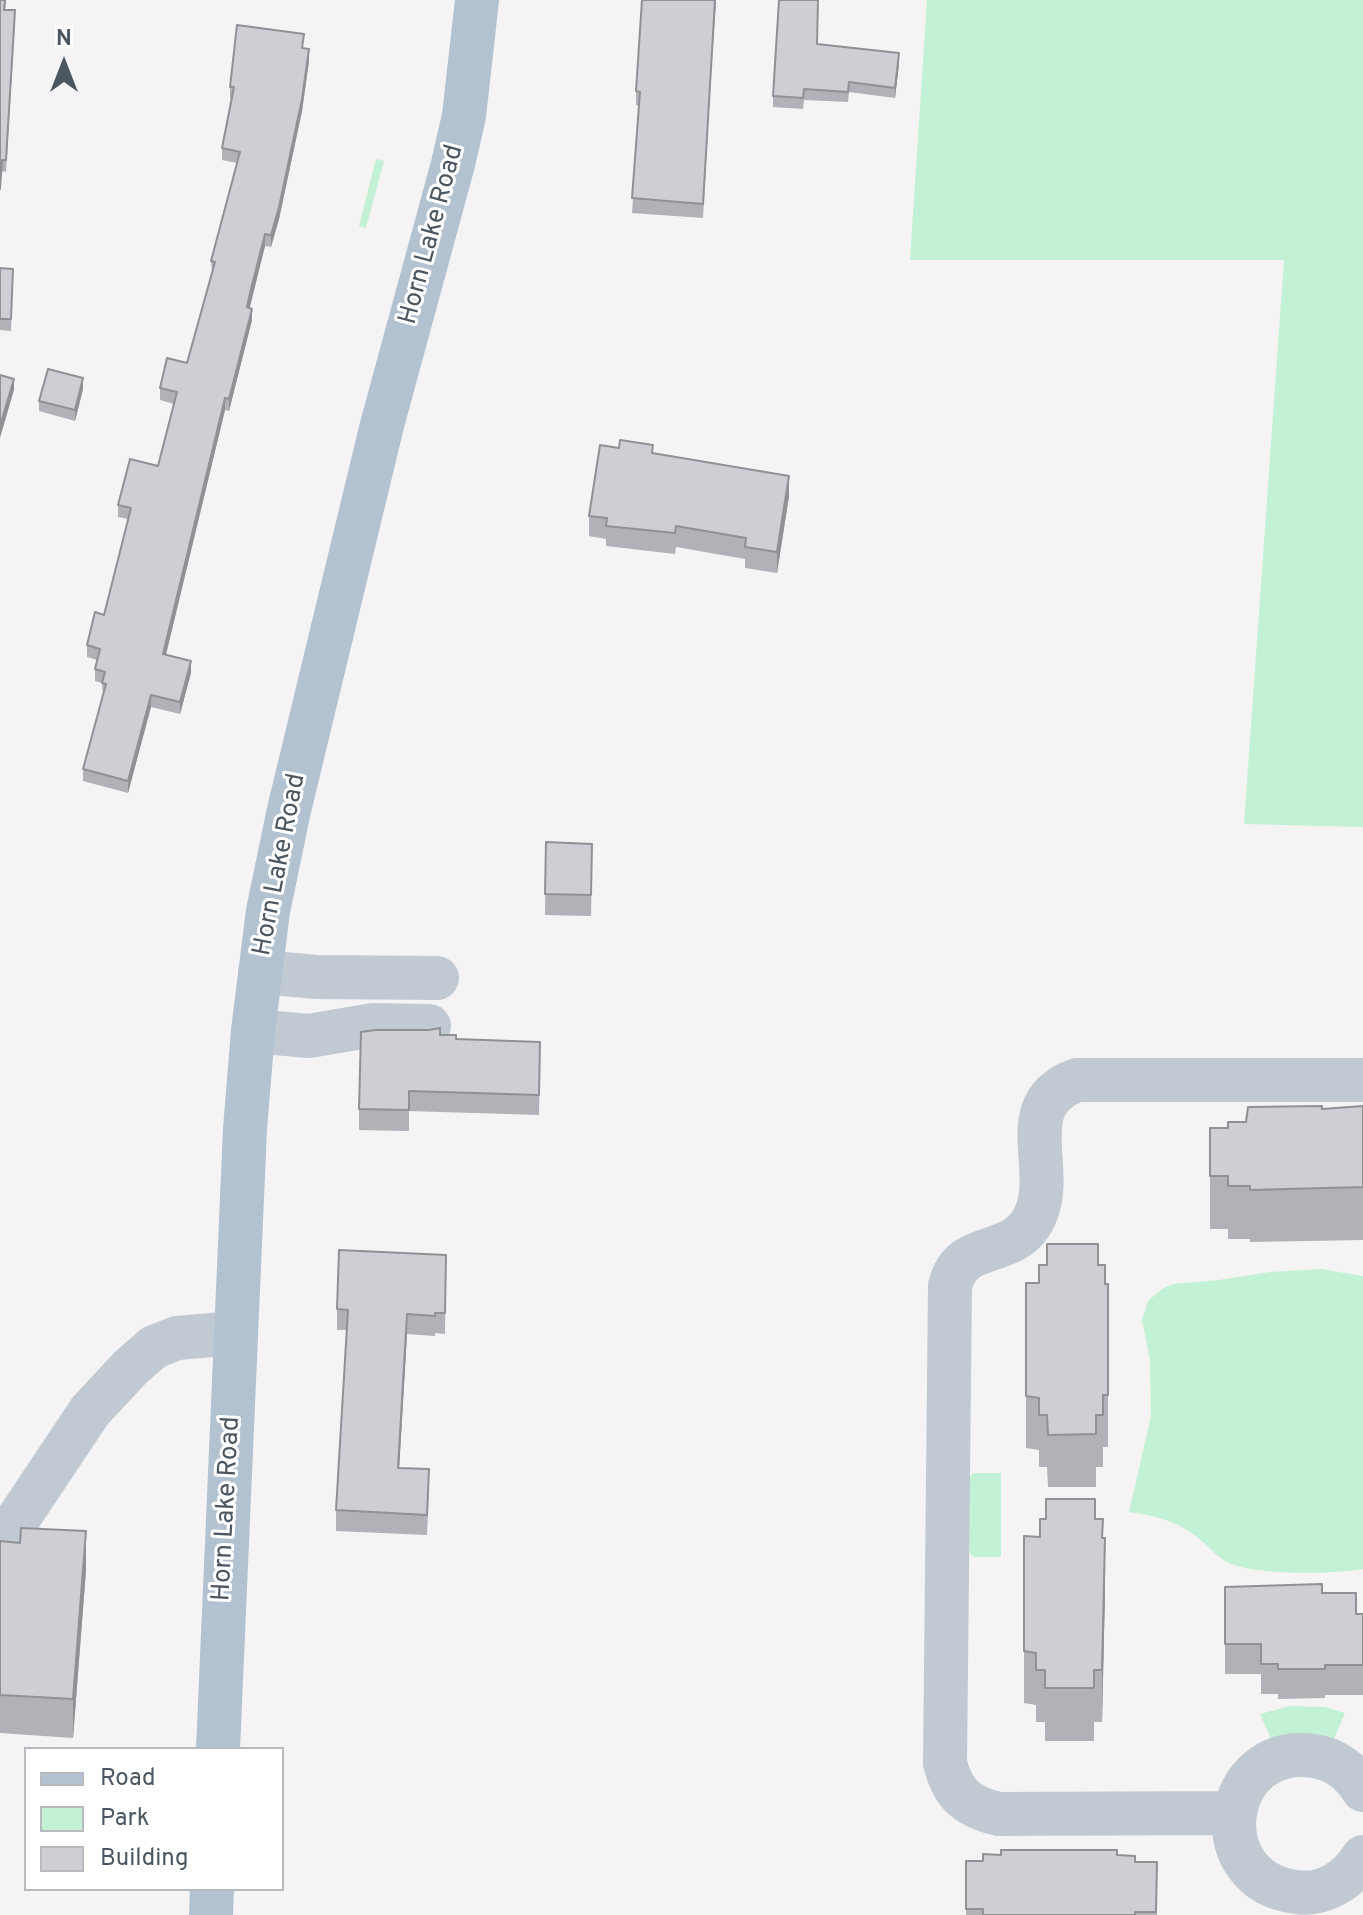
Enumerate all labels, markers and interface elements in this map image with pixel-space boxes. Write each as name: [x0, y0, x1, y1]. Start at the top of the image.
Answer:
north arrow: [24, 24, 104, 104]
text: N: [56, 26, 72, 53]
street label: Horn Lake Road: [394, 142, 472, 328]
street label: Horn Lake Road: [248, 771, 314, 959]
street label: Horn Lake Road: [208, 1416, 248, 1602]
legend: [24, 1747, 284, 1891]
text: Road: [100, 1764, 156, 1794]
text: Park: [100, 1804, 150, 1834]
text: Building: [100, 1844, 189, 1874]

